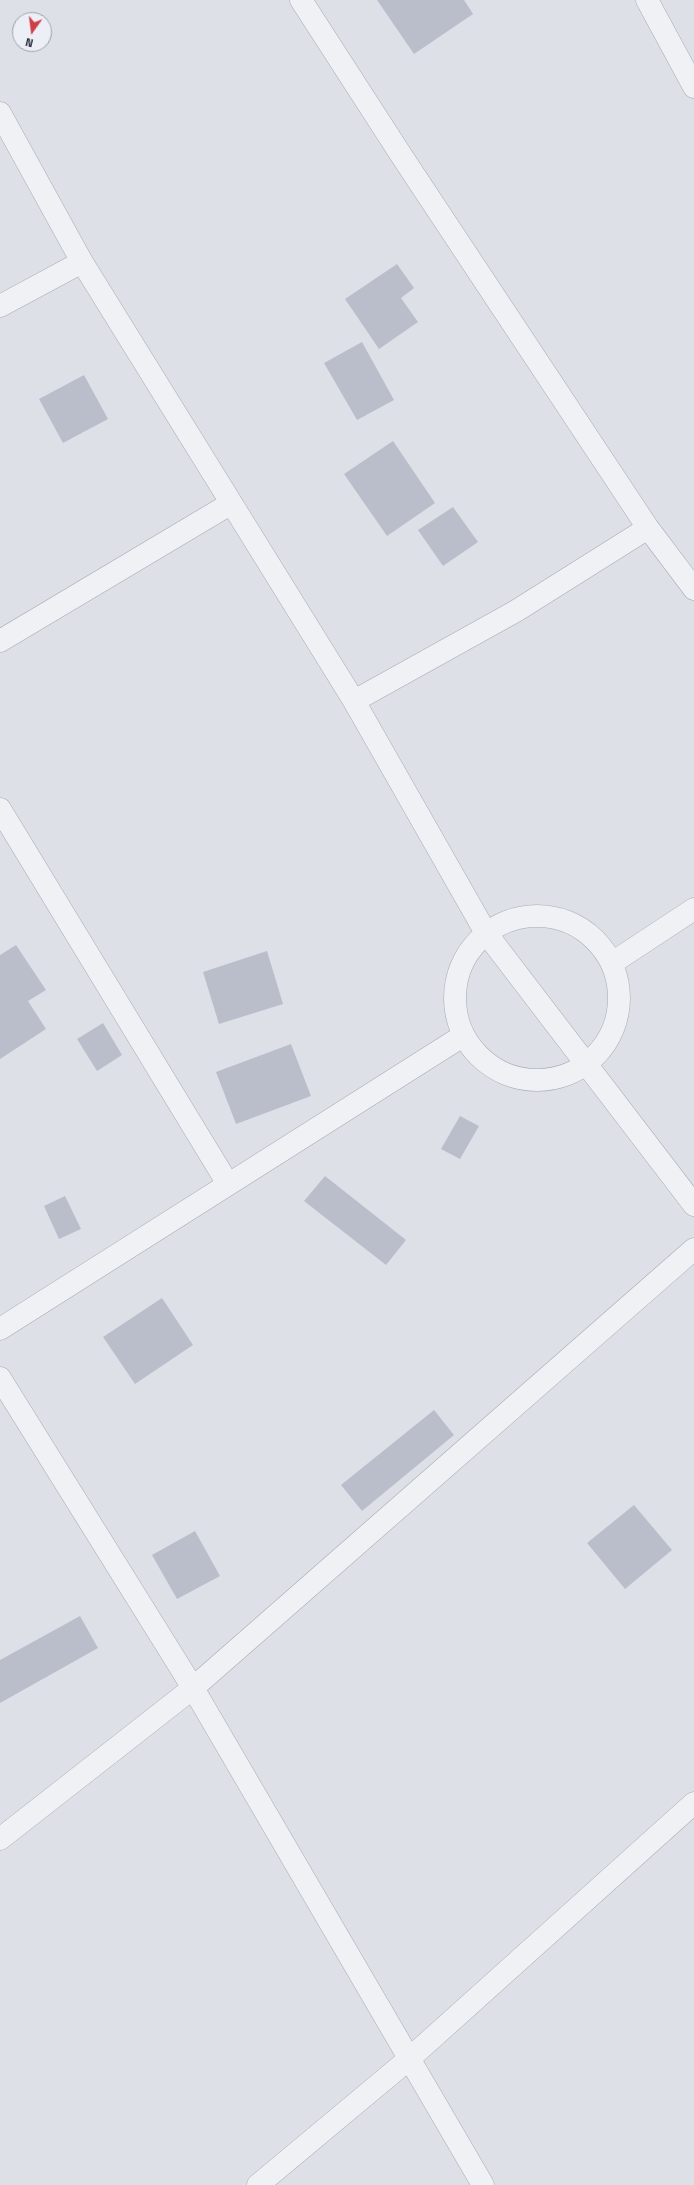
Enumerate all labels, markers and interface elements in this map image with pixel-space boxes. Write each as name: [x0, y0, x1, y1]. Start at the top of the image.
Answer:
north arrow: [12, 12, 52, 52]
text: N: [24, 34, 35, 51]

